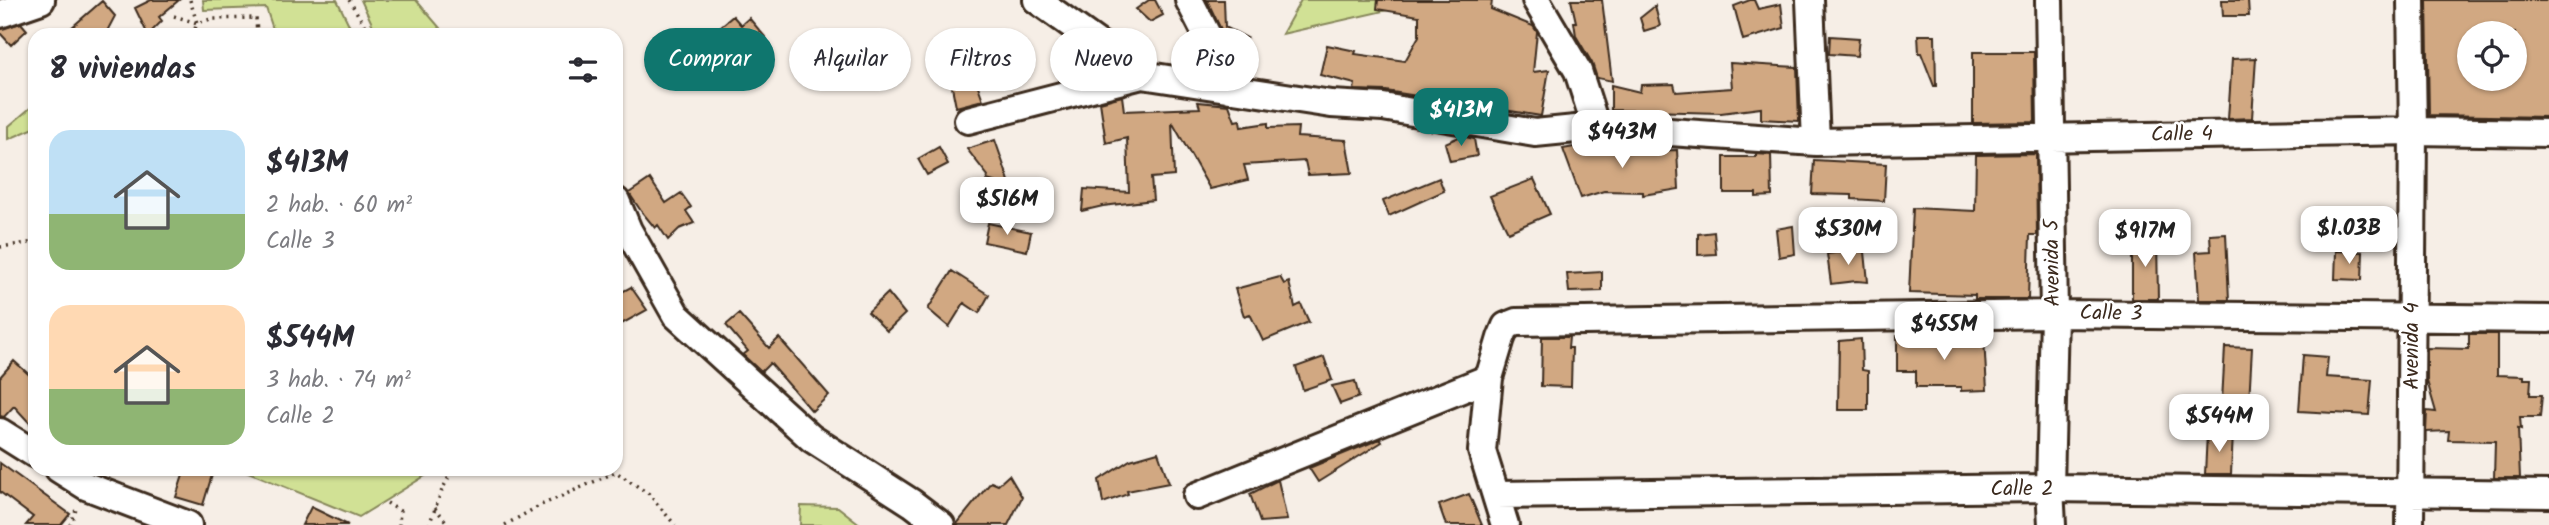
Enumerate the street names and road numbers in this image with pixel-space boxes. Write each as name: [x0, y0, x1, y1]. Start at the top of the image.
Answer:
street label: Calle 4: [2151, 118, 2213, 152]
street label: Avenida 5: [2036, 217, 2070, 307]
street label: Calle 3: [2079, 297, 2143, 331]
street label: Avenida 4: [2396, 302, 2429, 390]
street label: Calle 2: [1991, 473, 2053, 506]

